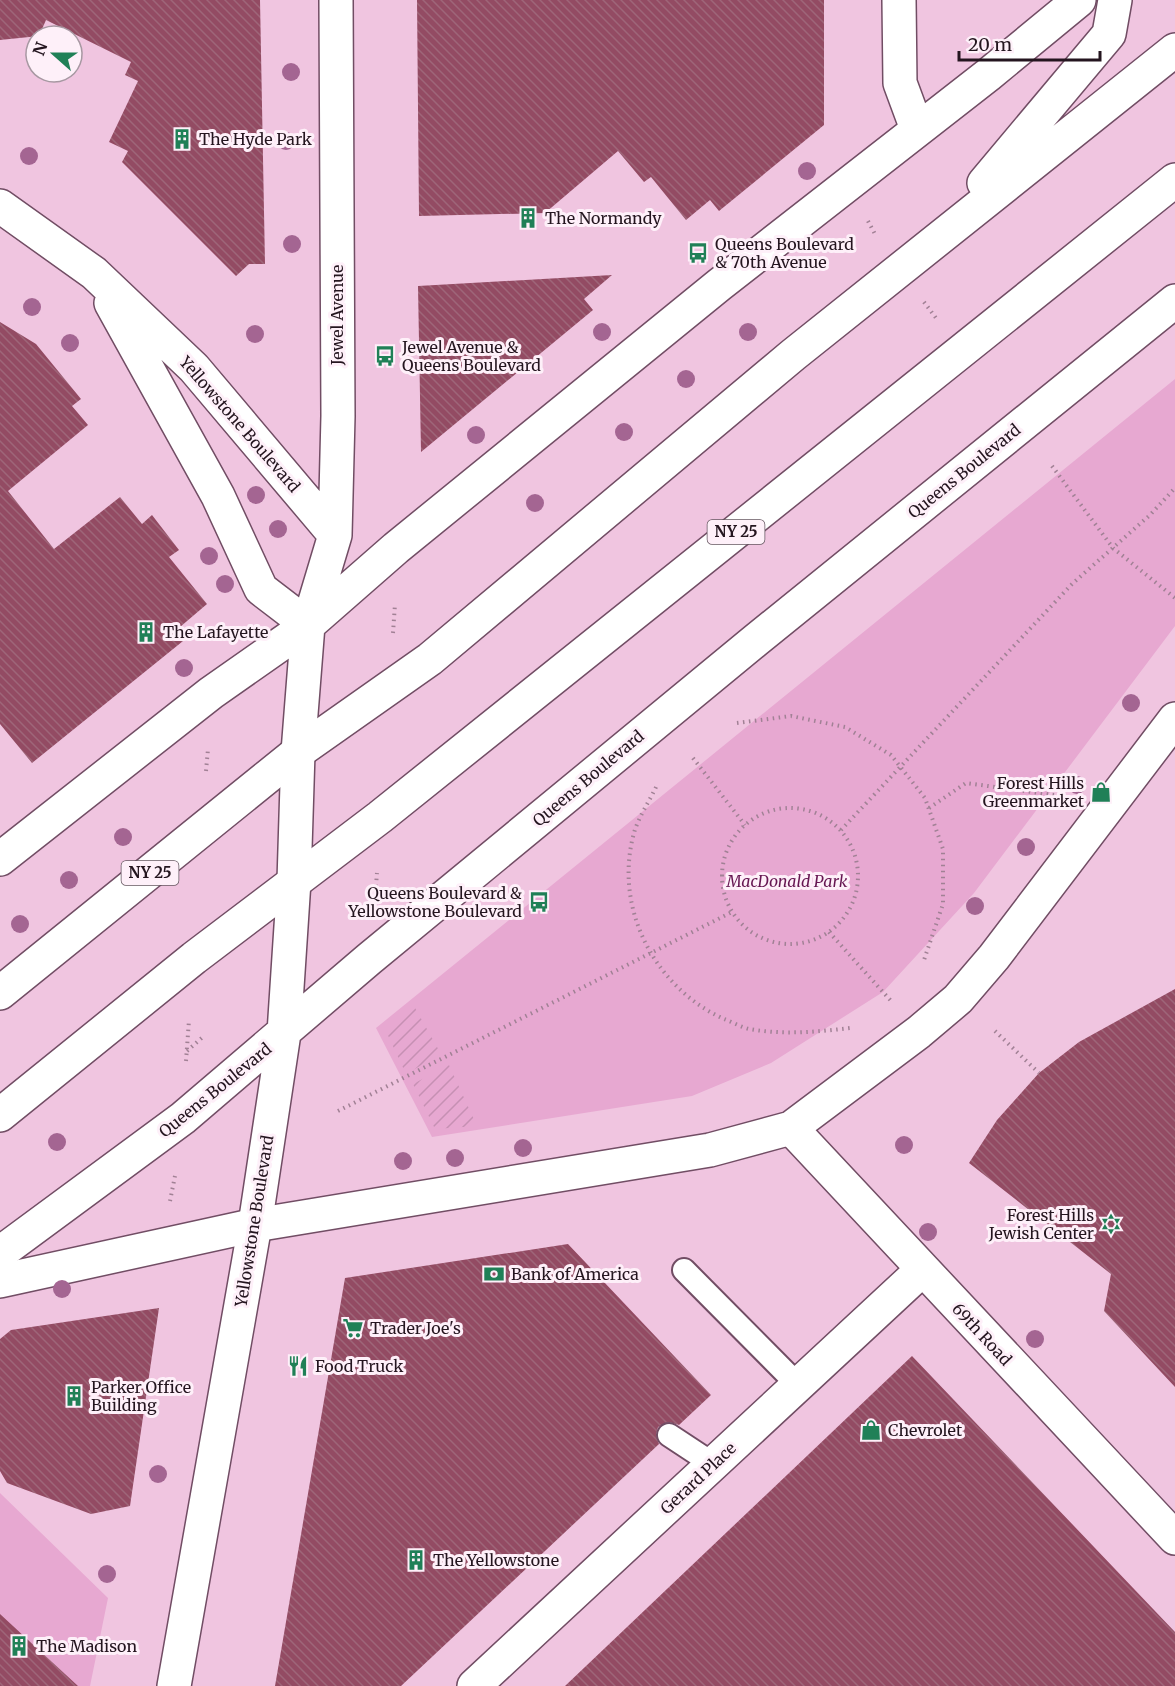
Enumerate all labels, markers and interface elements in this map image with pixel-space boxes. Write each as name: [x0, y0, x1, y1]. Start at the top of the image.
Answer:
north arrow: [24, 24, 84, 84]
scale bar: [959, 24, 1100, 62]
text: 20 m: [968, 33, 1012, 56]
text: N: [28, 39, 52, 58]
building icon: The Hyde Park: [170, 127, 194, 151]
place label: The Hyde Park: [199, 129, 313, 149]
building icon: The Normandy: [516, 206, 540, 230]
place label: The Normandy: [545, 208, 662, 228]
place label: Queens Boulevard & 70th Avenue: [715, 234, 854, 272]
bus stop icon: Queens Boulevard & 70th Avenue: [686, 241, 710, 265]
street label: Jewel Avenue: [327, 265, 347, 366]
place label: Jewel Avenue & Queens Boulevard: [401, 337, 541, 375]
bus stop icon: Jewel Avenue & Queens Boulevard: [373, 344, 397, 368]
street label: Yellowstone Boulevard: [175, 351, 305, 496]
street label: Queens Boulevard: [904, 419, 1025, 522]
road number: NY 25: [708, 520, 764, 544]
building icon: The Lafayette: [134, 620, 158, 644]
place label: The Lafayette: [163, 622, 268, 642]
street label: Queens Boulevard: [528, 725, 648, 830]
place label: Forest Hills Greenmarket: [983, 773, 1085, 811]
shop icon: Forest Hills Greenmarket: [1089, 780, 1113, 804]
road number: NY 25: [122, 861, 178, 885]
park label: MacDonald Park: [726, 871, 848, 891]
place label: Queens Boulevard & Yellowstone Boulevard: [347, 883, 522, 921]
bus stop icon: Queens Boulevard & Yellowstone Boulevard: [527, 890, 551, 914]
street label: Queens Boulevard: [155, 1038, 276, 1141]
street label: Yellowstone Boulevard: [230, 1133, 278, 1309]
place label: Forest Hills Jewish Center: [988, 1205, 1094, 1243]
synagogue icon: Forest Hills Jewish Center: [1099, 1212, 1123, 1236]
bank icon: Bank of America: [482, 1262, 506, 1286]
place label: Bank of America: [511, 1264, 639, 1284]
street label: 69th Road: [948, 1299, 1016, 1370]
supermarket icon: Trader Joe's: [341, 1316, 365, 1340]
place label: Trader Joe's: [370, 1318, 461, 1338]
restaurant icon: Food Truck: [286, 1354, 310, 1378]
place label: Food Truck: [315, 1356, 404, 1376]
place label: Parker Office Building: [91, 1377, 191, 1415]
building icon: Parker Office Building: [62, 1384, 86, 1408]
shop icon: Chevrolet: [859, 1418, 883, 1442]
place label: Chevrolet: [888, 1420, 963, 1440]
street label: Gerard Place: [656, 1438, 740, 1518]
building icon: The Yellowstone: [404, 1548, 428, 1572]
place label: The Yellowstone: [433, 1550, 559, 1570]
building icon: The Madison: [7, 1634, 31, 1658]
place label: The Madison: [36, 1636, 137, 1656]

